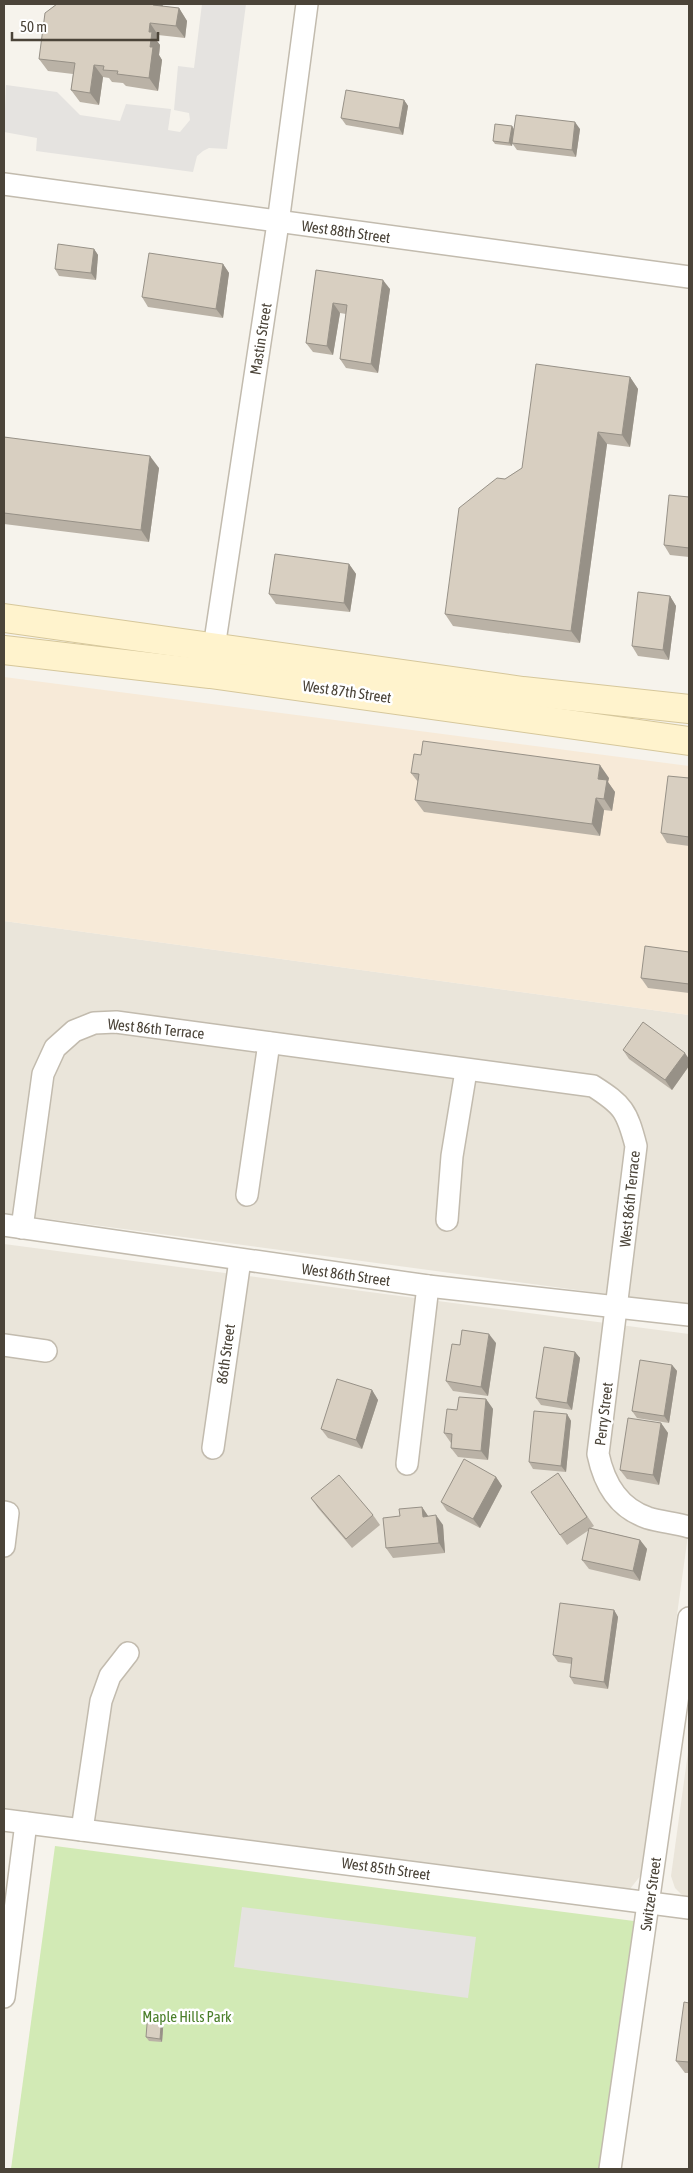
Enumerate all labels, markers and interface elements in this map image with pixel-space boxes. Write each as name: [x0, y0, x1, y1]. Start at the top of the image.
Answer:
scale bar: [12, 10, 159, 42]
text: 50 m: [20, 18, 47, 35]
street label: West 88th Street: [301, 217, 392, 246]
street label: Mastin Street: [246, 302, 275, 376]
street label: West 87th Street: [302, 677, 393, 706]
street label: West 86th Terrace: [107, 1015, 205, 1042]
street label: West 86th Terrace: [616, 1150, 643, 1248]
street label: West 86th Street: [301, 1260, 392, 1289]
street label: 86th Street: [213, 1323, 238, 1385]
street label: Perry Street: [591, 1381, 616, 1447]
street label: West 85th Street: [341, 1854, 432, 1883]
street label: Switzer Street: [637, 1856, 664, 1932]
park label: Maple Hills Park: [142, 2008, 232, 2025]

